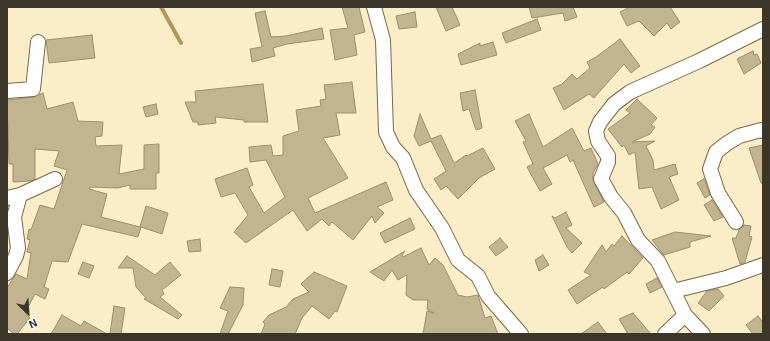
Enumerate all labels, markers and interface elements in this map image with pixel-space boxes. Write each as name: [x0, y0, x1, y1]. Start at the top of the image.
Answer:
north arrow: [8, 293, 48, 333]
text: N: [27, 317, 40, 332]

